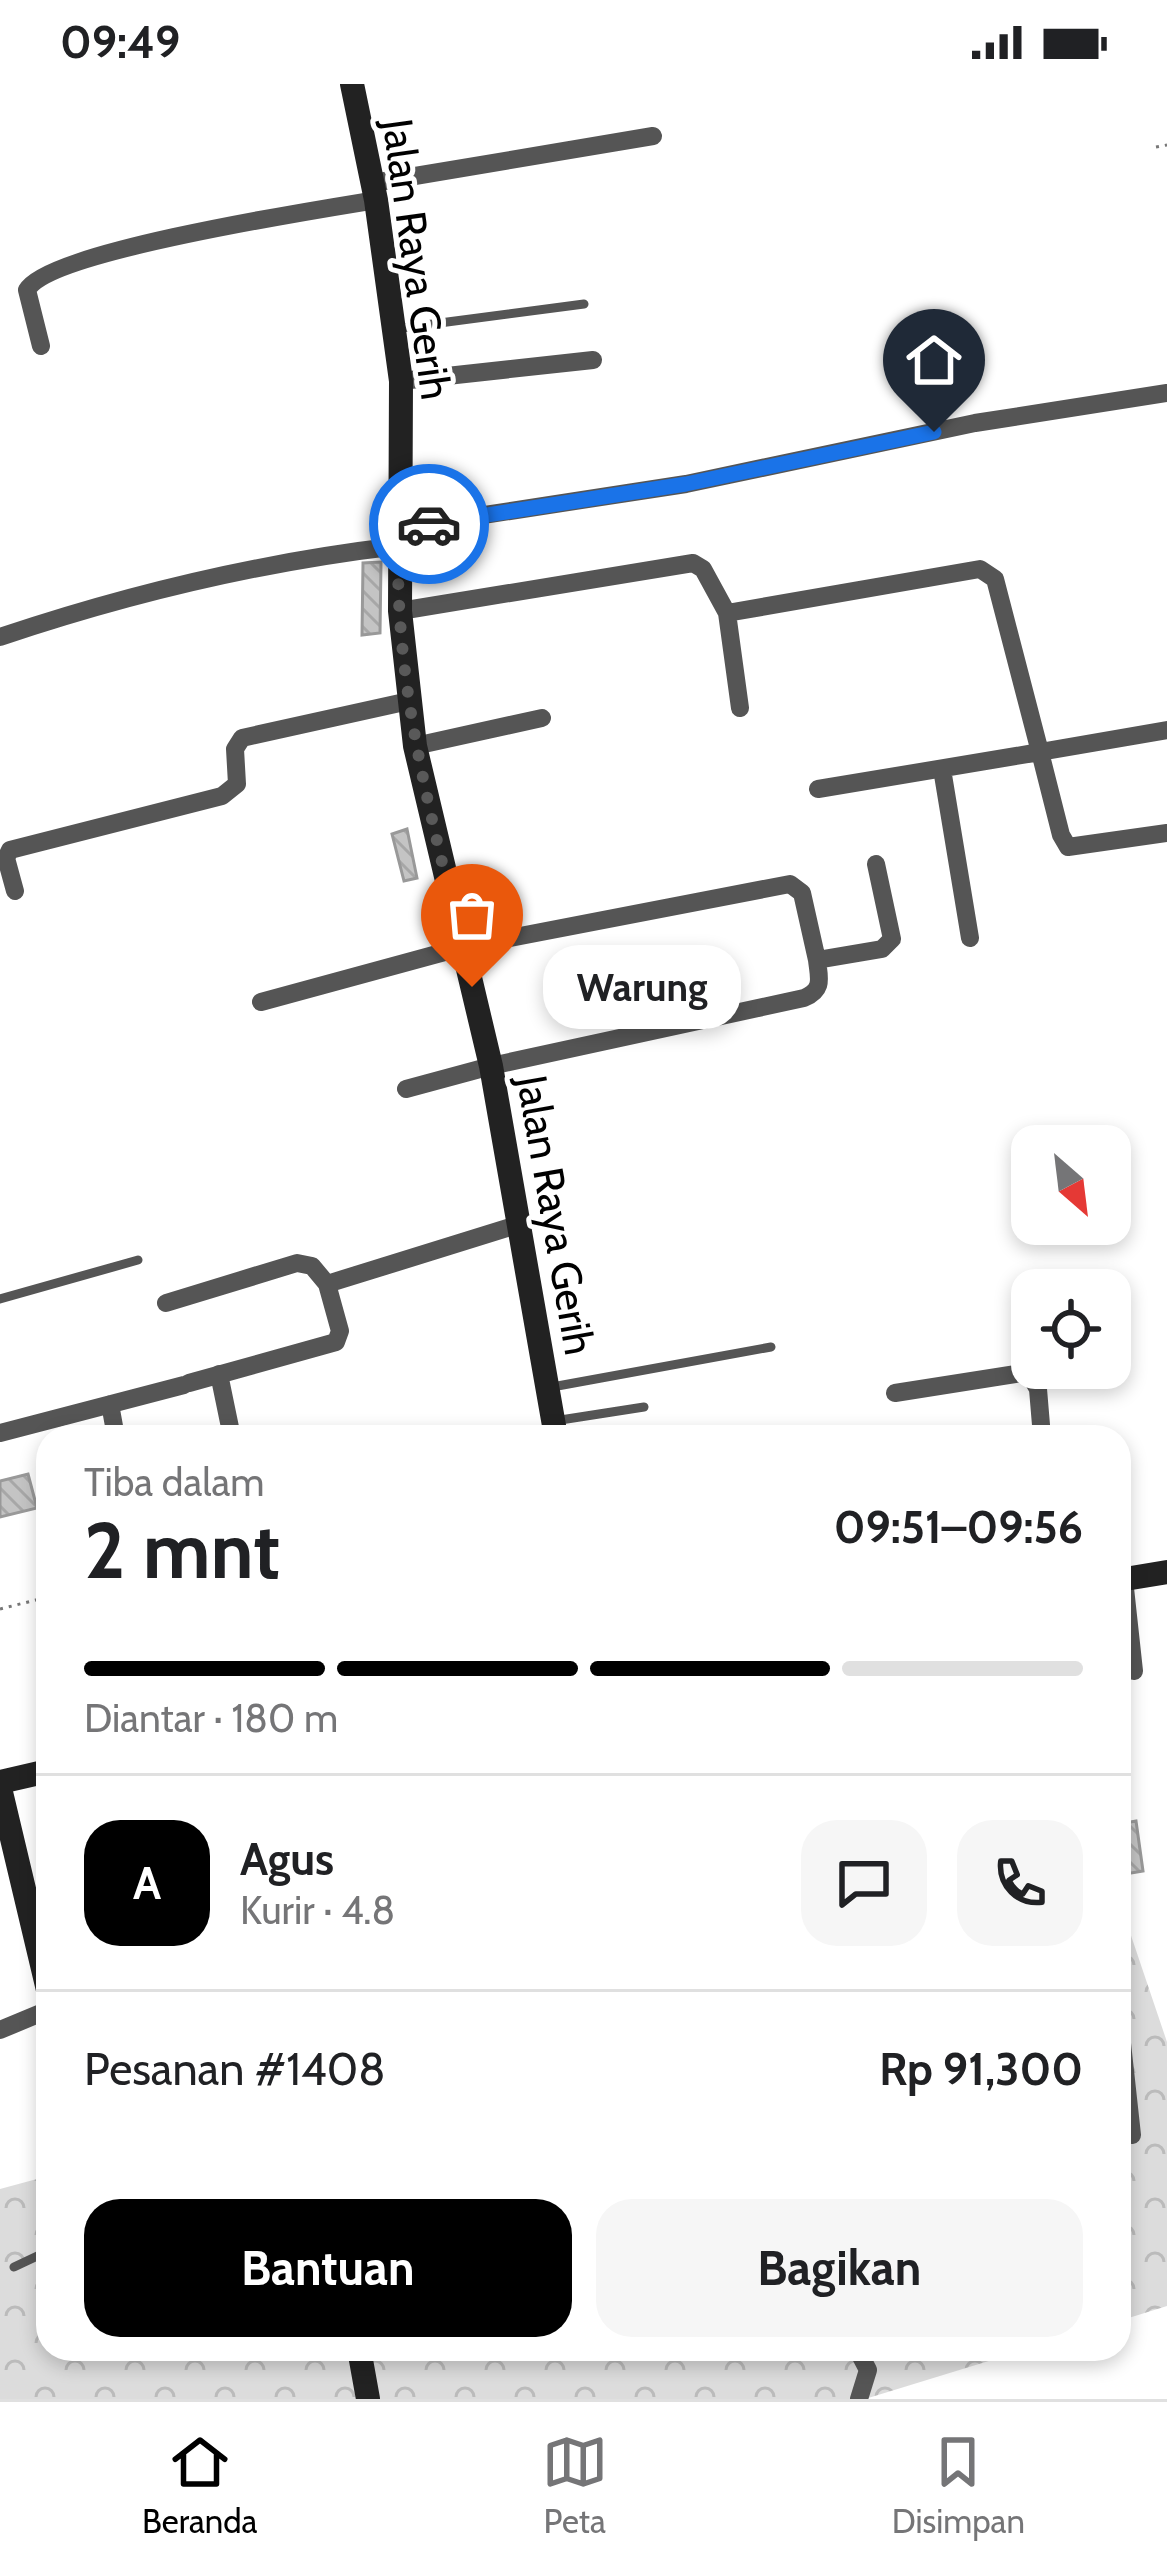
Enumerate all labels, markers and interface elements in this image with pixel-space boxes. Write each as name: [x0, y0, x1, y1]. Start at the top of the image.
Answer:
text: 09:49: [60, 15, 180, 69]
street label: Jalan Raya Gerih: [371, 114, 462, 403]
pin: [883, 309, 985, 432]
icon: home: [901, 327, 967, 393]
courier: [369, 464, 489, 584]
icon: car: [396, 491, 462, 557]
pin: [421, 864, 523, 987]
icon: bag: [439, 882, 505, 948]
callout: Warung: [544, 945, 742, 1029]
text: Warung: [576, 963, 708, 1011]
street label: Jalan Raya Gerih: [506, 1070, 606, 1359]
north arrow: [1011, 1125, 1131, 1245]
map controls: [1011, 1125, 1131, 1389]
button: locate: [1011, 1269, 1131, 1389]
text: Tiba dalam: [84, 1458, 264, 1506]
text: 09:51–09:56: [834, 1500, 1083, 1554]
text: 2 mnt: [84, 1503, 280, 1598]
text: Diantar · 180 m: [84, 1694, 338, 1742]
button: chat: [801, 1820, 927, 1946]
button: phone: [957, 1820, 1083, 1946]
text: Agus: [240, 1832, 334, 1886]
text: A: [133, 1856, 161, 1910]
text: Kurir · 4.8: [240, 1886, 395, 1934]
text: Pesanan #1408: [84, 2042, 386, 2096]
text: Rp 91,300: [879, 2042, 1083, 2096]
button: Bantuan: [84, 2199, 572, 2337]
button: Bagikan: [596, 2199, 1083, 2337]
tab: Beranda: [142, 2429, 257, 2541]
tab: Peta: [542, 2429, 608, 2541]
tab: Disimpan: [892, 2429, 1025, 2541]

